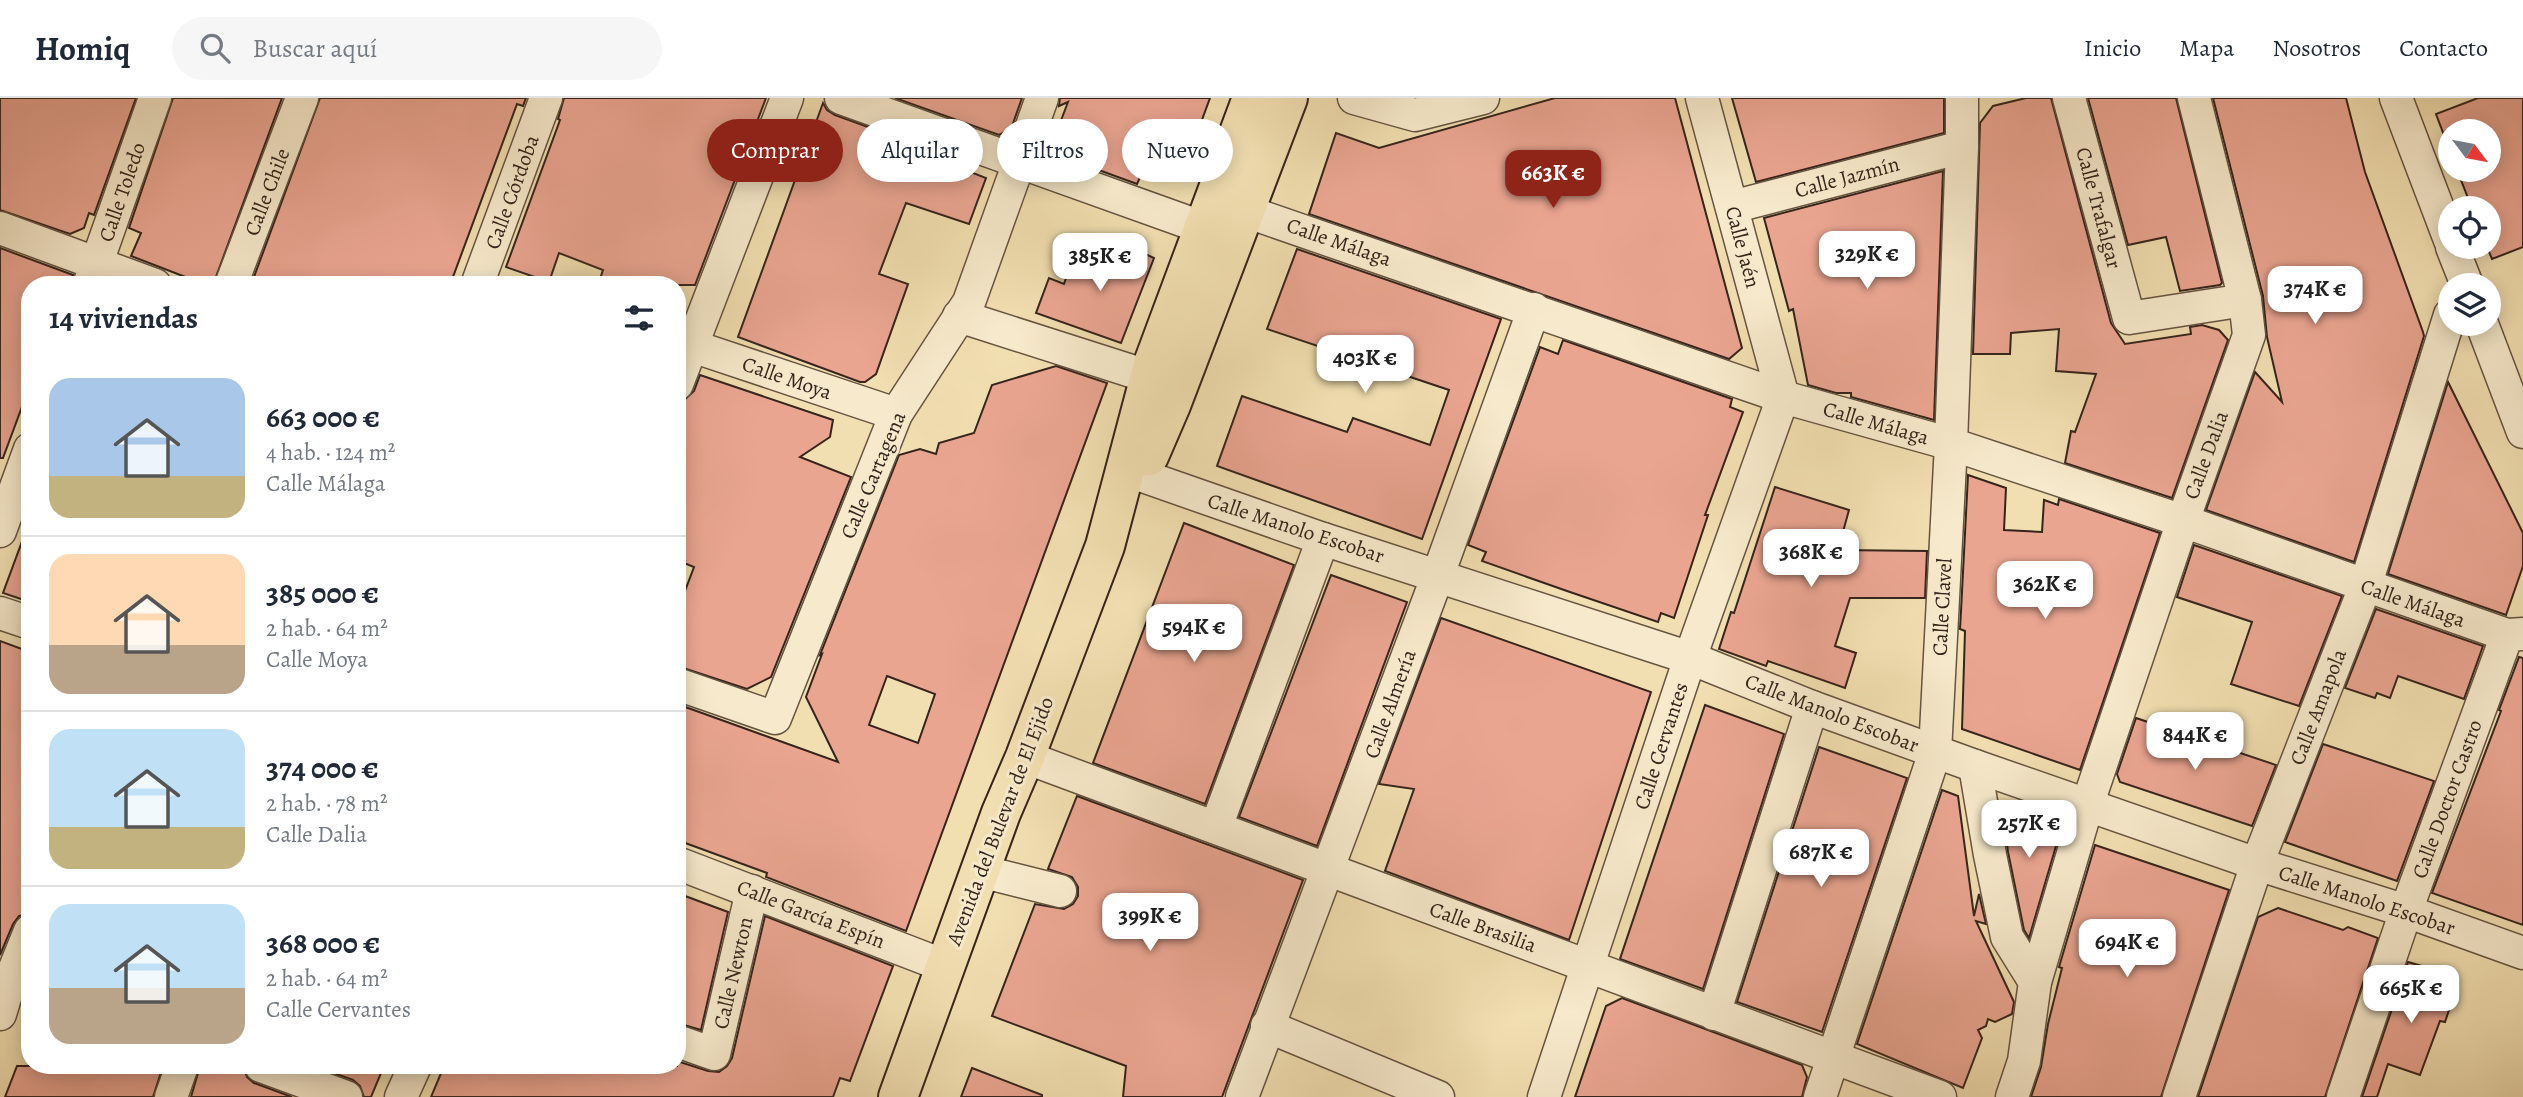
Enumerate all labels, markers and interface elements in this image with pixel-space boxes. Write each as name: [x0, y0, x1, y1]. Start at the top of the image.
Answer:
search box: [172, 17, 662, 80]
text: Homiq: [35, 26, 130, 71]
icon: search: [196, 29, 234, 67]
text: Buscar aquí: [252, 31, 377, 66]
text: Inicio: [2084, 32, 2141, 64]
text: Mapa: [2179, 32, 2234, 64]
text: Nosotros: [2272, 32, 2361, 64]
text: Contacto: [2399, 32, 2488, 64]
chip: Comprar: [707, 119, 843, 182]
chip: Alquilar: [857, 119, 983, 182]
chip: Filtros: [997, 119, 1108, 182]
chip: Nuevo: [1122, 119, 1233, 182]
north arrow: [2438, 119, 2501, 182]
map controls: [2438, 119, 2501, 336]
street label: Calle Córdoba: [478, 131, 546, 253]
street label: Calle Toledo: [92, 138, 152, 246]
street label: Calle Chile: [238, 144, 296, 240]
street label: Calle Trafalgar: [2069, 144, 2129, 272]
pin: 663K €: [1496, 150, 1610, 210]
street label: Calle Jazmín: [1792, 150, 1902, 204]
text: 663K €: [1521, 157, 1585, 188]
button: locate: [2438, 196, 2501, 259]
street label: Calle Jaén: [1719, 203, 1767, 291]
street label: Calle Málaga: [1283, 211, 1395, 273]
pin: 329K €: [1810, 232, 1924, 291]
pin: 385K €: [1043, 234, 1157, 293]
text: 329K €: [1835, 238, 1899, 269]
text: 385K €: [1068, 240, 1132, 271]
pin: 374K €: [2258, 266, 2372, 326]
text: 374K €: [2284, 273, 2346, 304]
button: layers: [2438, 273, 2501, 336]
text: 14 viviendas: [49, 298, 198, 338]
icon: filters: [620, 299, 658, 337]
pin: 403K €: [1308, 336, 1422, 395]
text: 403K €: [1333, 342, 1397, 373]
street label: Calle Moya: [738, 350, 836, 406]
street label: Calle Málaga: [1820, 395, 1932, 452]
text: 663 000 €: [266, 397, 380, 437]
icon: home: [105, 406, 189, 490]
street label: Calle Cartagena: [834, 407, 912, 543]
street label: Calle Dalia: [2177, 407, 2235, 503]
text: 4 hab. · 124 m²: [266, 437, 395, 468]
text: Calle Málaga: [266, 468, 385, 499]
street label: Calle Manolo Escobar: [1204, 486, 1388, 570]
pin: 368K €: [1754, 530, 1868, 589]
text: 368K €: [1779, 536, 1843, 567]
street label: Calle Clavel: [1925, 557, 1959, 657]
pin: 362K €: [1988, 561, 2102, 621]
text: 362K €: [2013, 568, 2077, 599]
street label: Calle Málaga: [2357, 572, 2469, 634]
text: 385 000 €: [266, 573, 379, 613]
icon: home: [105, 582, 189, 666]
pin: 594K €: [1137, 604, 1251, 664]
text: 594K €: [1162, 611, 1226, 642]
text: 2 hab. · 64 m²: [266, 613, 388, 644]
text: Calle Moya: [266, 644, 368, 675]
street label: Calle Almería: [1357, 645, 1423, 763]
street label: Calle Amapola: [2283, 645, 2353, 769]
street label: Calle Manolo Escobar: [1741, 667, 1923, 759]
street label: Calle Cervantes: [1627, 679, 1695, 813]
street label: Avenida del Bulevar de El Ejido: [939, 693, 1060, 950]
pin: 844K €: [2138, 712, 2252, 772]
street label: Calle Doctor Castro: [2405, 716, 2489, 882]
text: 844K €: [2163, 719, 2227, 750]
text: 374 000 €: [266, 748, 379, 788]
icon: home: [105, 757, 189, 841]
text: 2 hab. · 78 m²: [266, 788, 388, 819]
pin: 257K €: [1972, 800, 2086, 860]
text: 257K €: [1997, 807, 2061, 838]
text: Calle Dalia: [266, 819, 367, 850]
pin: 687K €: [1764, 830, 1878, 889]
text: 687K €: [1789, 836, 1853, 867]
street label: Calle Manolo Escobar: [2275, 858, 2459, 942]
street label: Calle García Espín: [733, 873, 889, 955]
pin: 399K €: [1093, 894, 1207, 953]
street label: Calle Brasilia: [1426, 895, 1541, 959]
text: 399K €: [1118, 900, 1182, 931]
street label: Calle Newton: [706, 914, 760, 1032]
pin: 694K €: [2070, 920, 2184, 979]
text: 368 000 €: [266, 923, 380, 963]
text: 694K €: [2095, 926, 2159, 957]
icon: home: [105, 932, 189, 1016]
text: 2 hab. · 64 m²: [266, 963, 388, 994]
pin: 665K €: [2354, 965, 2468, 1025]
text: 665K €: [2379, 972, 2443, 1003]
text: Calle Cervantes: [266, 994, 411, 1025]

